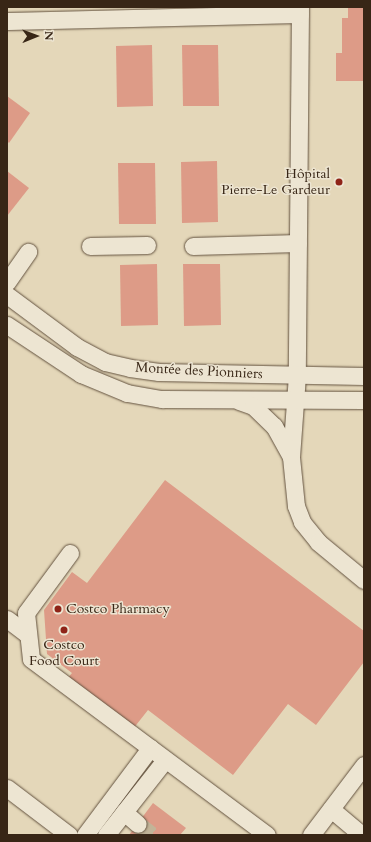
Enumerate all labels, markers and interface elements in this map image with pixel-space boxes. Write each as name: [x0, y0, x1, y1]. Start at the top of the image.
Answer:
north arrow: [16, 16, 56, 56]
text: N: [41, 31, 56, 41]
place label: Hôpital Pierre-Le Gardeur: [221, 166, 330, 198]
marker: Hôpital Pierre-Le Gardeur: [333, 176, 345, 188]
street label: Montée des Pionniers: [135, 359, 263, 383]
place label: Costco Pharmacy: [66, 601, 170, 617]
marker: Costco Pharmacy: [53, 604, 63, 614]
marker: Costco Food Court: [59, 625, 69, 635]
place label: Costco Food Court: [29, 637, 99, 670]

